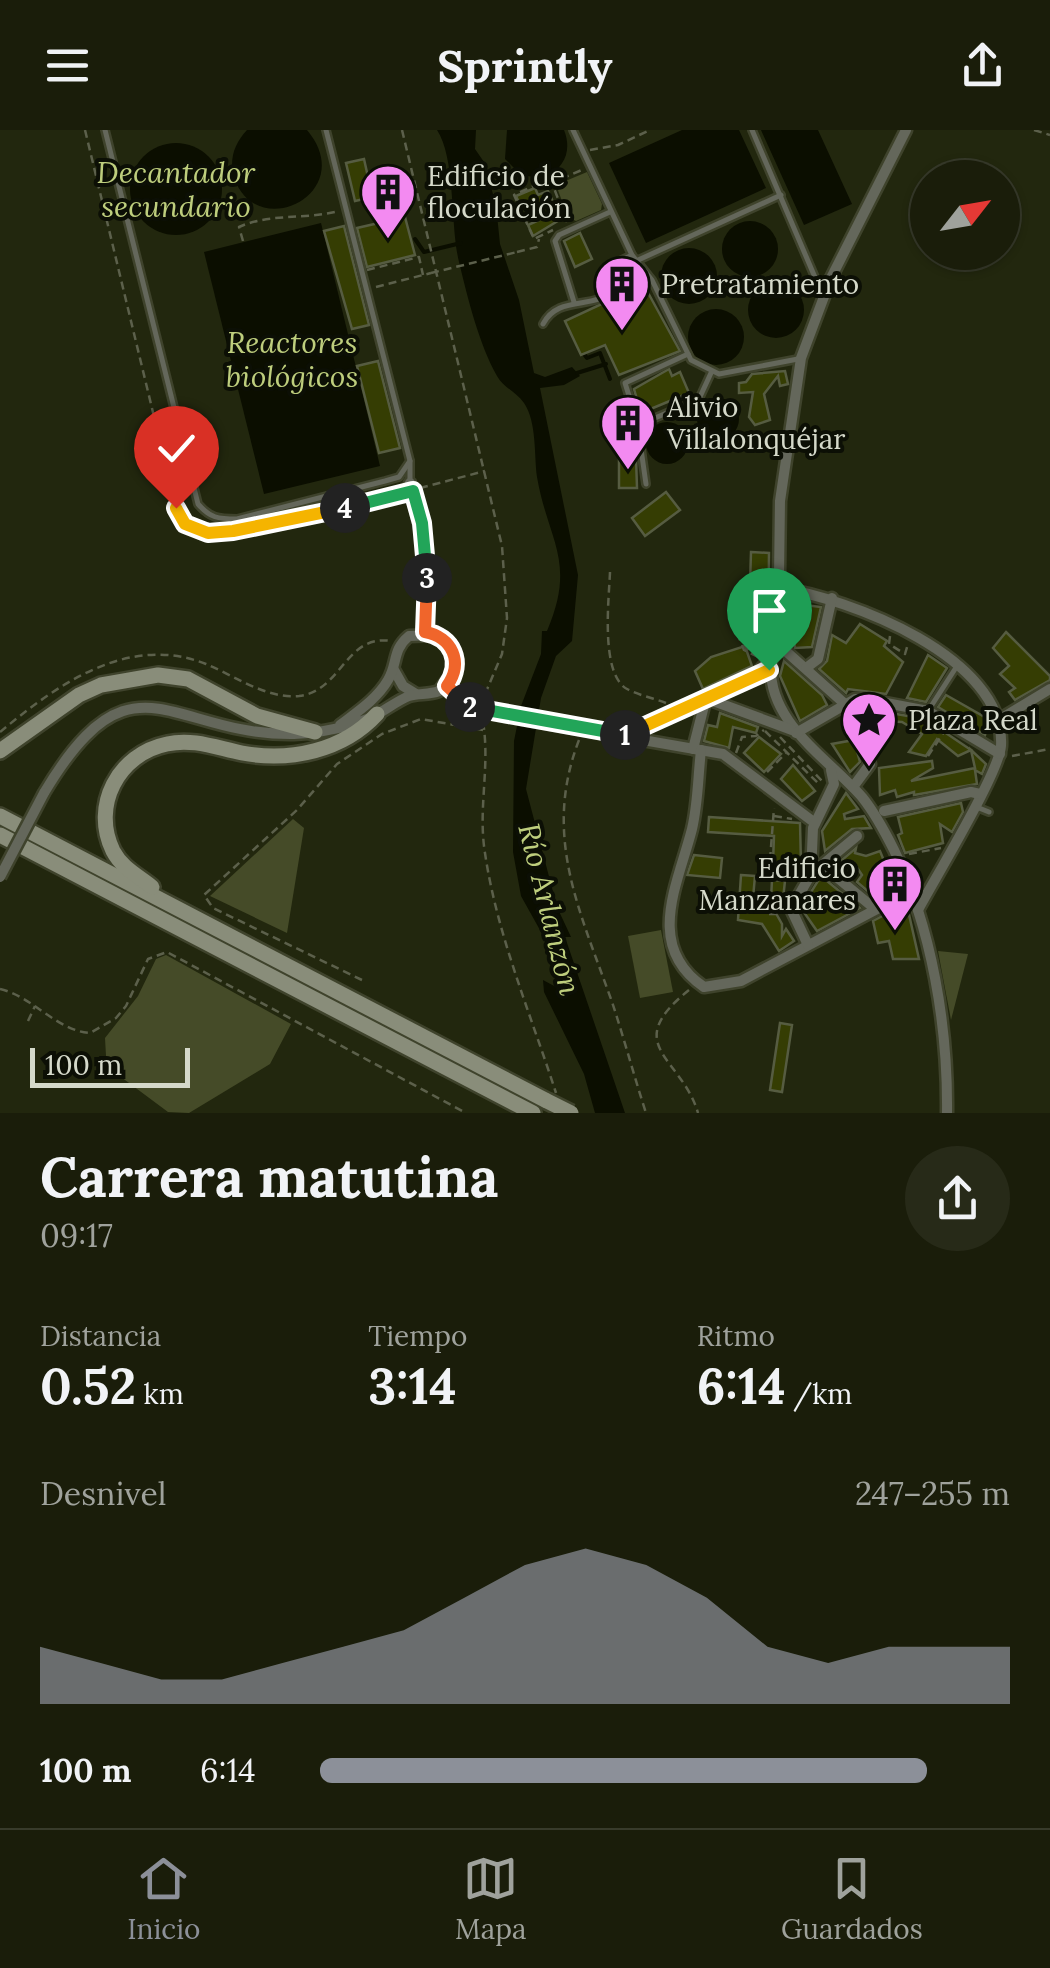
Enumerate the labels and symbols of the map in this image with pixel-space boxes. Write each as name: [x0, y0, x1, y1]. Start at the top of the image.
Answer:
water label: Decantador secundario: [97, 153, 256, 225]
place label: Edificio de floculación: [427, 158, 571, 226]
north arrow: [910, 160, 1020, 270]
building icon: Edificio de floculación: [358, 162, 418, 241]
building icon: Pretratamiento: [592, 254, 652, 333]
place label: Pretratamiento: [661, 266, 859, 302]
water label: Reactores biológicos: [226, 323, 358, 395]
place label: Alivio Villalonquéjar: [666, 389, 845, 457]
building icon: Alivio Villalonquéjar: [598, 393, 658, 472]
pin: [134, 406, 219, 509]
pin: 4: [320, 483, 370, 533]
pin: 3: [402, 553, 452, 603]
pin: [727, 568, 812, 671]
pin: 2: [445, 682, 495, 732]
place icon: Plaza Real: [839, 690, 899, 769]
place label: Plaza Real: [908, 702, 1038, 738]
pin: 1: [600, 710, 650, 760]
water label: Río Arlanzón: [510, 819, 590, 999]
place label: Edificio Manzanares: [699, 850, 856, 918]
building icon: Edificio Manzanares: [865, 854, 925, 933]
scale bar: [30, 1043, 190, 1088]

